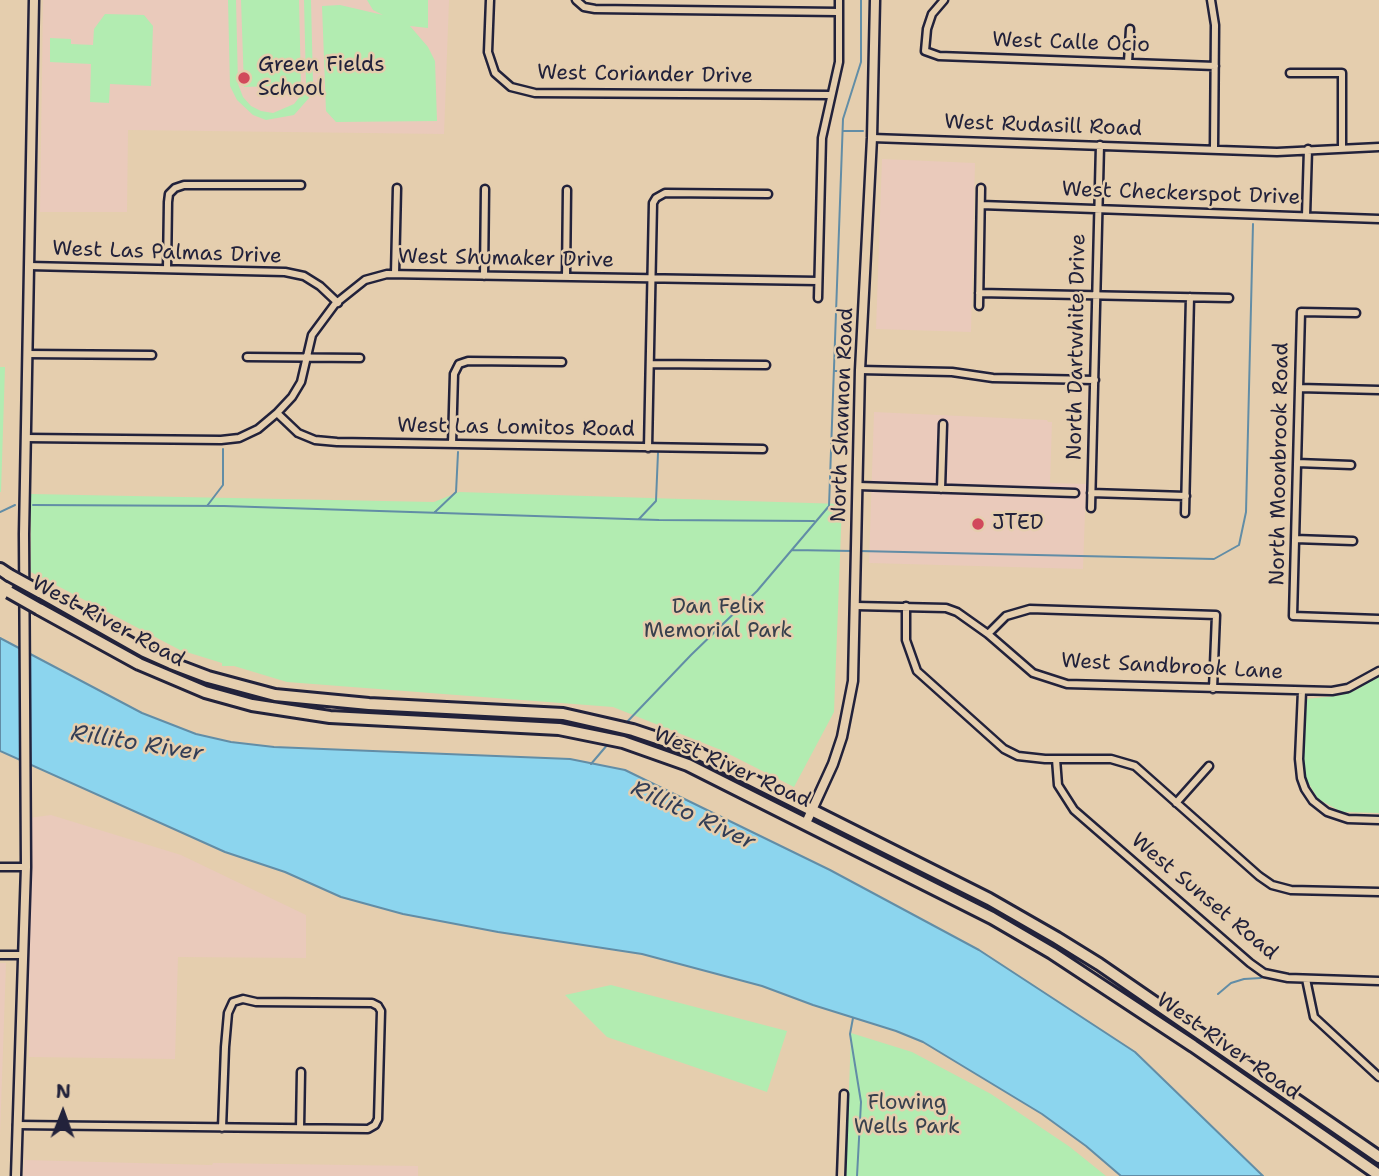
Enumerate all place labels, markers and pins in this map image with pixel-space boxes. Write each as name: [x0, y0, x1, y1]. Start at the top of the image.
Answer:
place label: Green Fields School: [258, 53, 385, 103]
marker: Green Fields School: [236, 70, 252, 86]
place label: JTED: [992, 511, 1044, 537]
marker: JTED: [970, 516, 986, 532]

